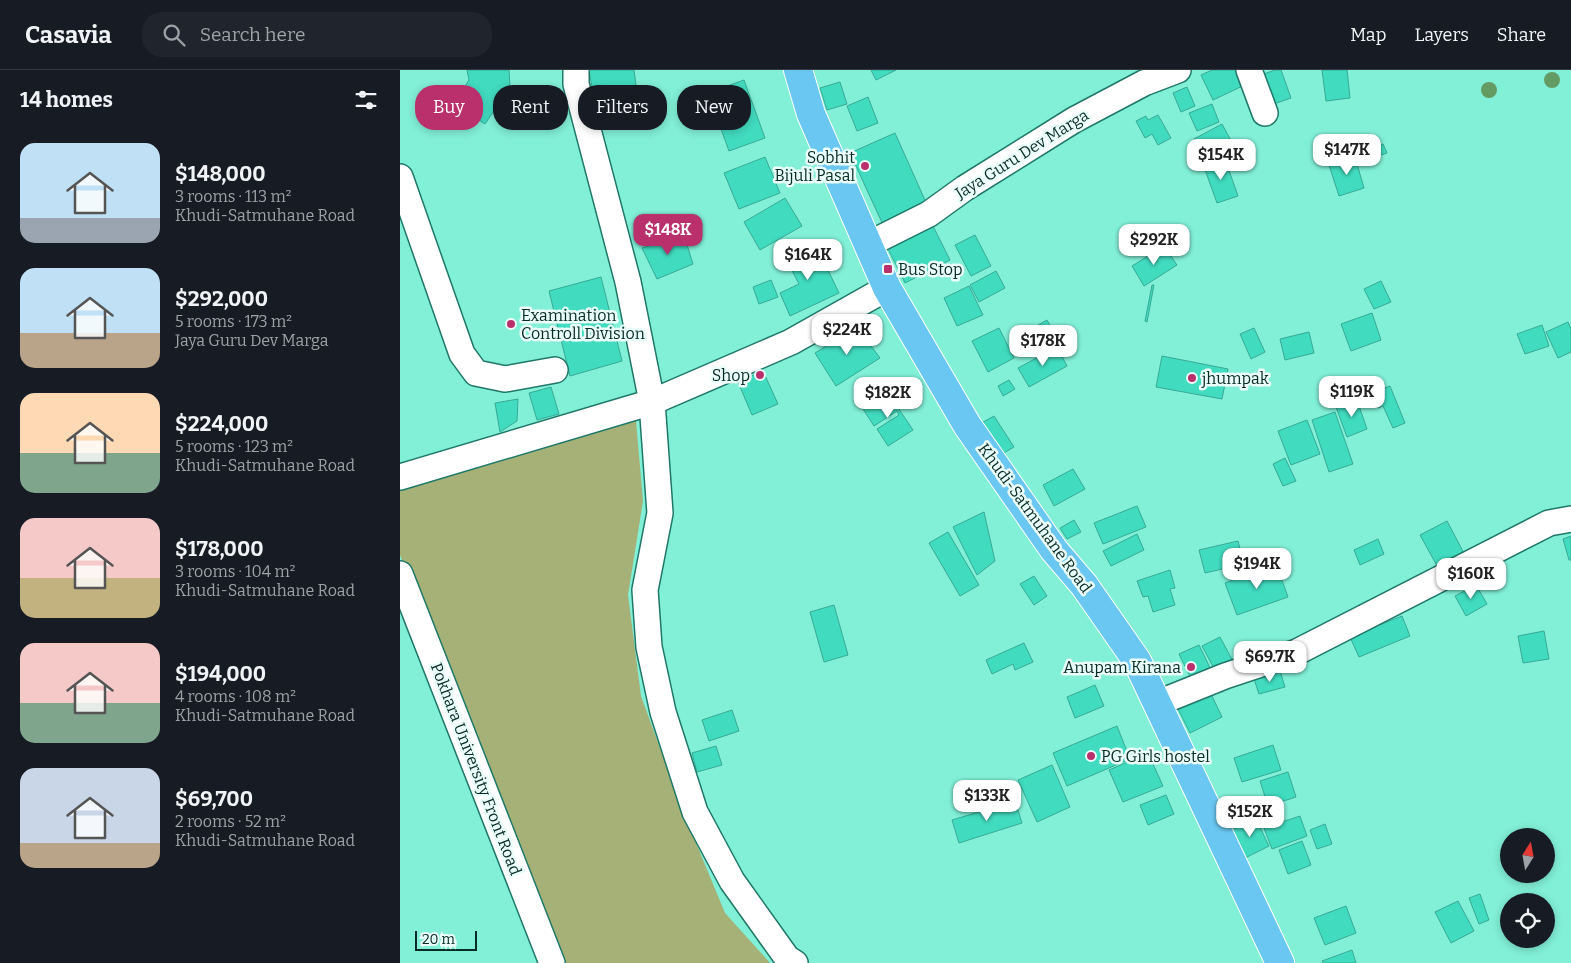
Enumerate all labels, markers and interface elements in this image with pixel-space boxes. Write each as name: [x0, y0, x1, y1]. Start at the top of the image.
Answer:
search box: [142, 12, 492, 57]
text: Casavia: [25, 21, 112, 49]
icon: search: [160, 21, 188, 49]
text: Search here: [200, 23, 305, 46]
text: Map: [1350, 24, 1386, 46]
text: Layers: [1414, 24, 1469, 46]
text: Share: [1497, 24, 1546, 46]
chip: Buy: [415, 85, 483, 130]
chip: Rent: [493, 85, 568, 130]
chip: Filters: [578, 85, 667, 130]
chip: New: [677, 85, 751, 130]
icon: filters: [352, 86, 380, 114]
text: 14 homes: [20, 87, 113, 113]
street label: Jaya Guru Dev Marga: [951, 105, 1092, 203]
pin: $147K: [1312, 134, 1382, 176]
pin: $154K: [1186, 138, 1256, 181]
text: $147K: [1324, 140, 1370, 159]
text: $154K: [1198, 145, 1244, 164]
place label: Sobhit Bijuli Pasal: [774, 148, 855, 185]
marker: Sobhit Bijuli Pasal: [859, 160, 871, 172]
text: $148,000: [175, 161, 266, 187]
icon: home: [60, 163, 120, 223]
text: 3 rooms · 113 m²: [175, 187, 291, 206]
text: Khudi-Satmuhane Road: [175, 206, 355, 225]
pin: $148K: [633, 214, 703, 256]
text: $148K: [644, 220, 692, 239]
pin: $292K: [1119, 224, 1189, 266]
text: $292K: [1130, 230, 1178, 249]
pin: $164K: [773, 238, 843, 281]
text: $164K: [784, 245, 832, 264]
place label: Bus Stop: [898, 260, 963, 279]
marker: Bus Stop: [882, 263, 894, 275]
text: $292,000: [175, 286, 268, 312]
icon: home: [60, 288, 120, 348]
place label: Examination Controll Division: [521, 306, 645, 343]
text: 5 rooms · 173 m²: [175, 312, 292, 331]
pin: $224K: [812, 314, 882, 356]
marker: Examination Controll Division: [505, 318, 517, 330]
text: $224K: [823, 320, 871, 339]
pin: $178K: [1008, 324, 1078, 367]
text: Jaya Guru Dev Marga: [175, 331, 328, 350]
text: $178K: [1020, 331, 1066, 350]
place label: Shop: [712, 366, 750, 385]
marker: Shop: [754, 369, 766, 381]
place label: jhumpak: [1201, 369, 1269, 388]
marker: jhumpak: [1186, 372, 1198, 384]
pin: $182K: [853, 376, 923, 419]
pin: $119K: [1317, 376, 1387, 418]
text: $119K: [1330, 382, 1374, 401]
text: $182K: [865, 383, 911, 402]
text: $224,000: [175, 411, 268, 437]
icon: home: [60, 413, 120, 473]
text: 5 rooms · 123 m²: [175, 437, 293, 456]
street label: Khudi-Satmuhane Road: [974, 440, 1096, 597]
text: Khudi-Satmuhane Road: [175, 456, 355, 475]
text: $178,000: [175, 536, 264, 562]
icon: home: [60, 538, 120, 598]
pin: $194K: [1222, 548, 1292, 590]
text: $194K: [1233, 554, 1281, 573]
pin: $160K: [1436, 558, 1506, 600]
text: 3 rooms · 104 m²: [175, 562, 295, 581]
text: $160K: [1447, 564, 1495, 583]
text: Khudi-Satmuhane Road: [175, 581, 355, 600]
pin: $69.7K: [1229, 640, 1311, 683]
text: $69.7K: [1245, 647, 1295, 666]
place label: Anupam Kirana: [1063, 658, 1181, 677]
street label: Pokhara University Front Road: [427, 660, 526, 878]
text: $194,000: [175, 661, 266, 687]
marker: Anupam Kirana: [1185, 661, 1197, 673]
icon: home: [60, 663, 120, 723]
text: 4 rooms · 108 m²: [175, 687, 296, 706]
text: Khudi-Satmuhane Road: [175, 706, 355, 725]
place label: PG Girls hostel: [1101, 747, 1210, 766]
marker: PG Girls hostel: [1085, 750, 1097, 762]
pin: $133K: [952, 780, 1022, 822]
text: $69,700: [175, 786, 253, 812]
text: $133K: [964, 786, 1010, 805]
icon: home: [60, 788, 120, 848]
pin: $152K: [1215, 796, 1285, 838]
text: $152K: [1227, 802, 1273, 821]
text: 2 rooms · 52 m²: [175, 812, 286, 831]
north arrow: [1500, 828, 1555, 882]
map controls: [1500, 828, 1555, 948]
text: Khudi-Satmuhane Road: [175, 831, 355, 850]
button: locate: [1500, 893, 1555, 948]
scale bar: [415, 928, 478, 951]
text: 20 m: [422, 931, 455, 948]

